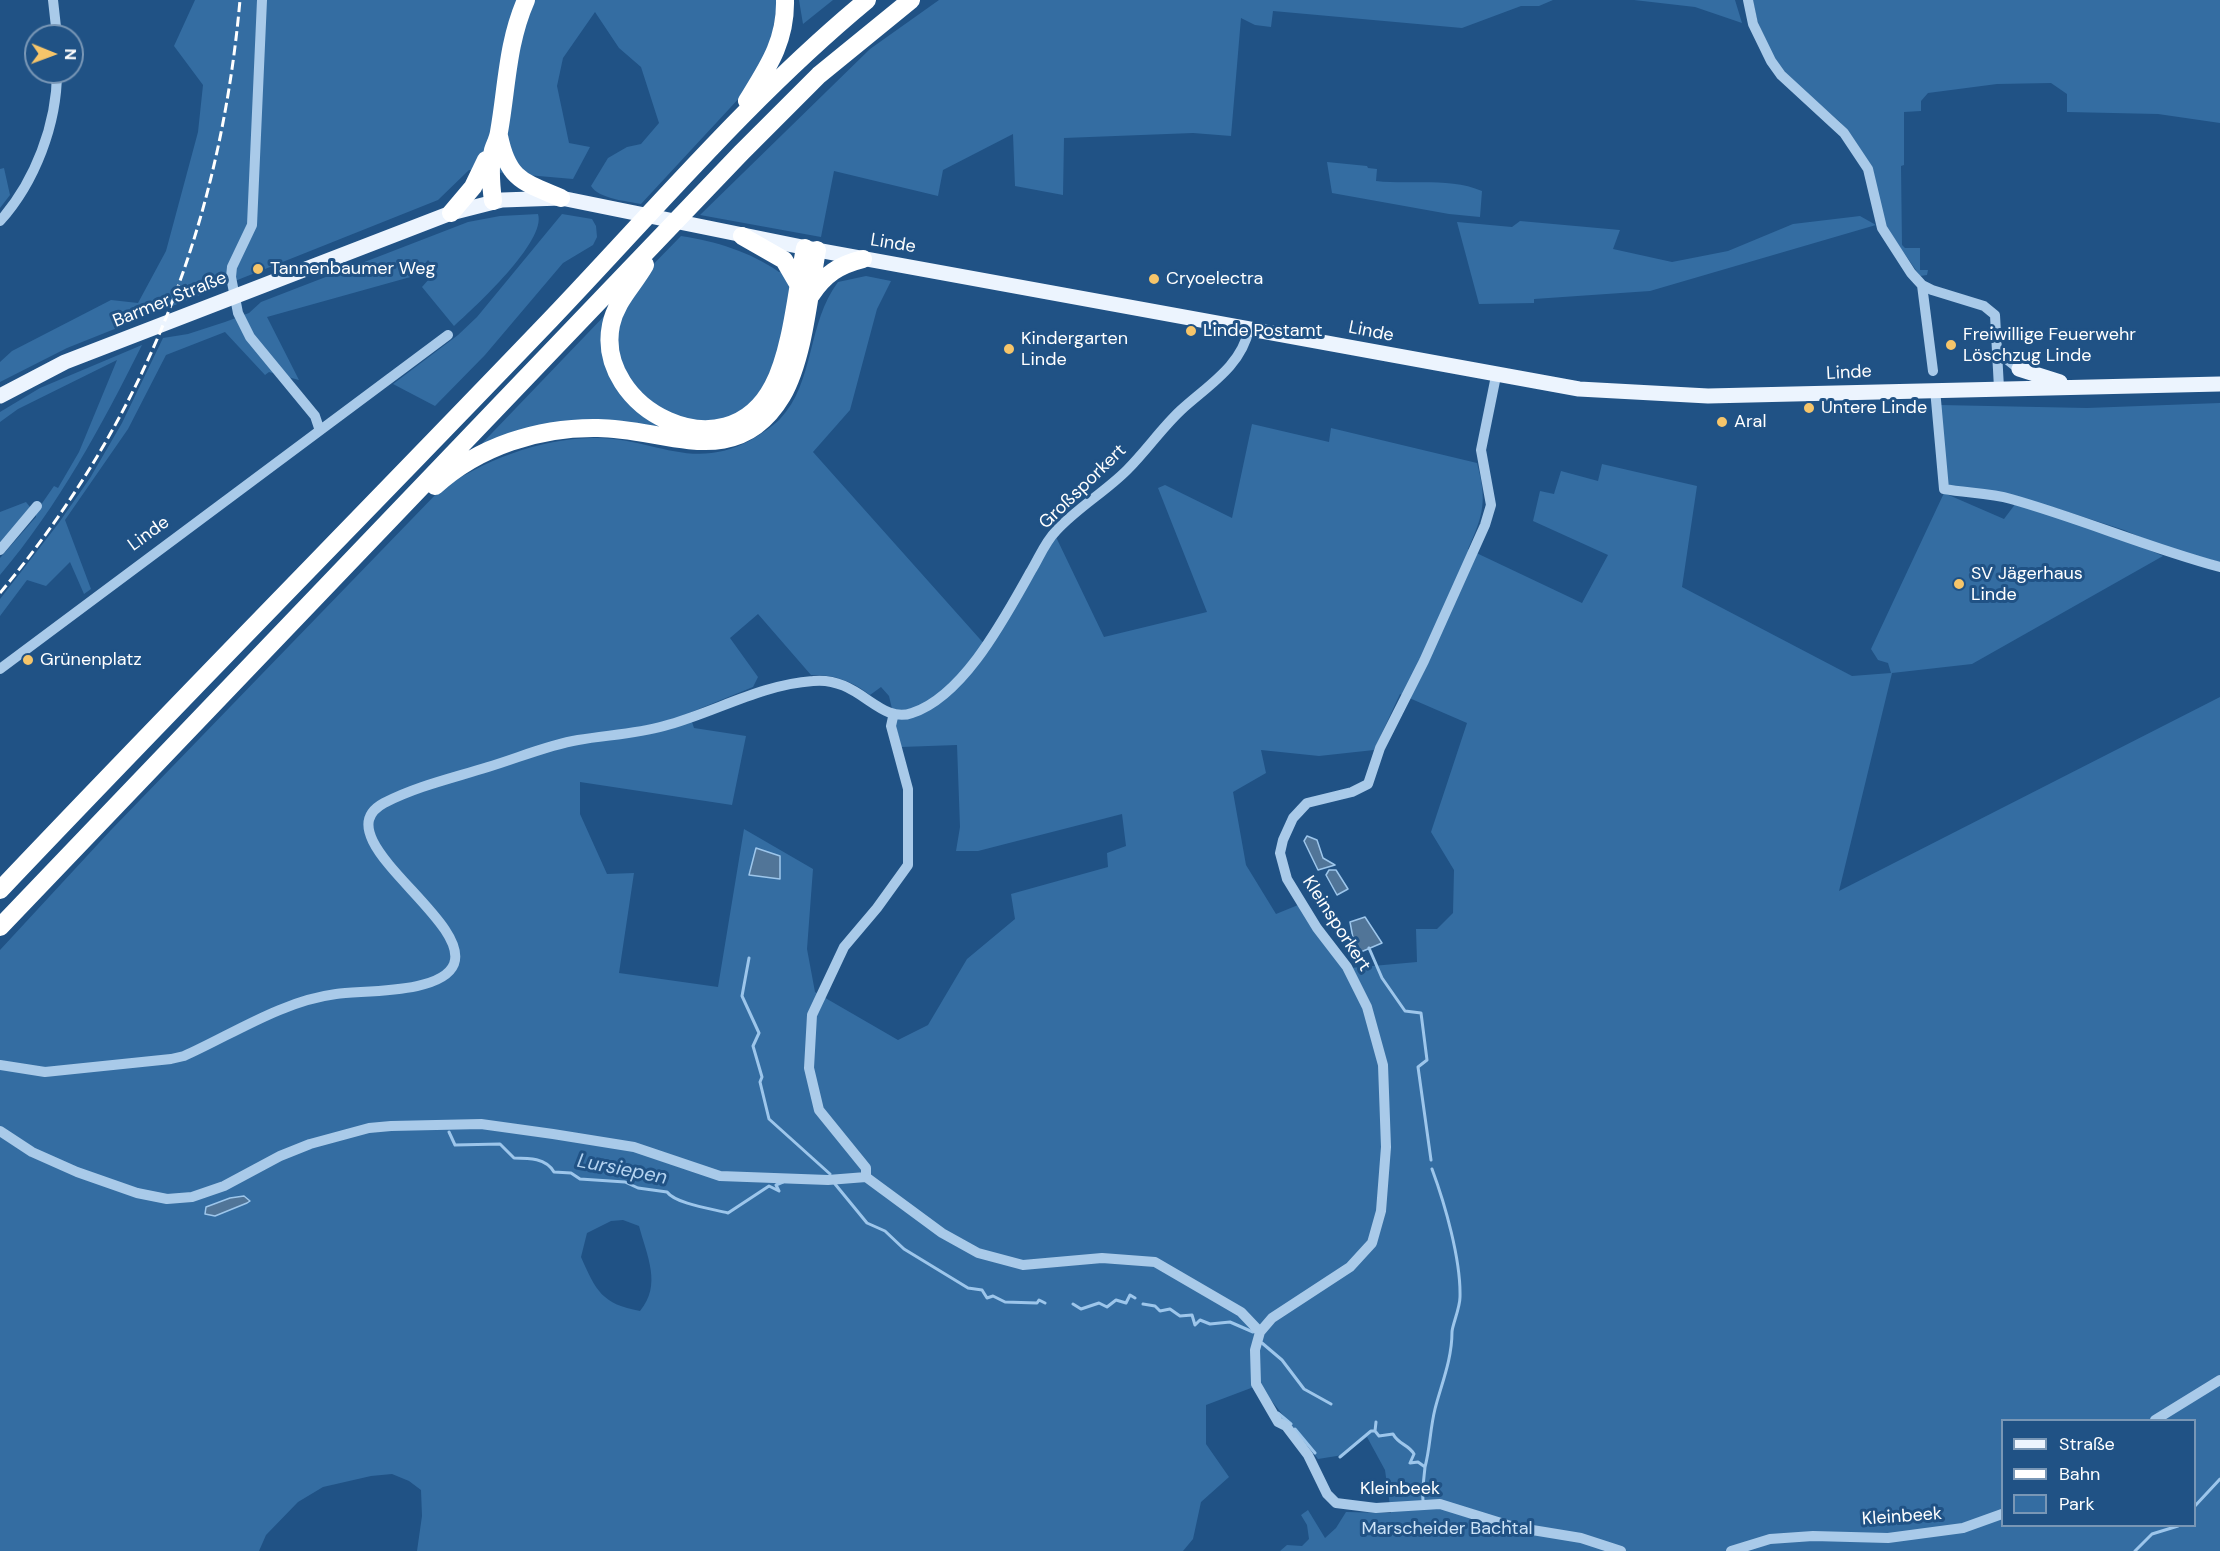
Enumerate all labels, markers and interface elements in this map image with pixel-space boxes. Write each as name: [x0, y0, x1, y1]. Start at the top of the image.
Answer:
north arrow: [24, 24, 84, 84]
text: N: [60, 48, 81, 60]
street label: Linde: [869, 230, 917, 258]
place label: Tannenbaumer Weg: [270, 258, 436, 280]
marker: Tannenbaumer Weg: [251, 262, 265, 276]
street label: Barmer Straße: [110, 267, 230, 333]
place label: Cryoelectra: [1166, 268, 1263, 290]
marker: Cryoelectra: [1147, 272, 1161, 286]
street label: Linde: [1347, 317, 1395, 347]
place label: Linde Postamt: [1203, 320, 1323, 342]
marker: Linde Postamt: [1184, 324, 1198, 338]
place label: Freiwillige Feuerwehr Löschzug Linde: [1963, 324, 2136, 366]
place label: Kindergarten Linde: [1021, 328, 1128, 370]
marker: Freiwillige Feuerwehr Löschzug Linde: [1944, 338, 1958, 352]
marker: Kindergarten Linde: [1002, 342, 1016, 356]
street label: Linde: [1826, 361, 1872, 385]
place label: Untere Linde: [1821, 397, 1927, 419]
marker: Untere Linde: [1802, 401, 1816, 415]
place label: Aral: [1734, 411, 1766, 433]
marker: Aral: [1715, 415, 1729, 429]
street label: Großsporkert: [1035, 440, 1131, 534]
street label: Linde: [124, 512, 174, 556]
place label: SV Jägerhaus Linde: [1971, 563, 2083, 606]
marker: SV Jägerhaus Linde: [1952, 577, 1966, 591]
place label: Grünenplatz: [40, 649, 142, 671]
marker: Grünenplatz: [21, 653, 35, 667]
street label: Kleinsporkert: [1297, 872, 1375, 976]
water label: Lursiepen: [575, 1150, 669, 1190]
legend: [2001, 1419, 2196, 1527]
text: Straße: [2059, 1432, 2115, 1456]
text: Bahn: [2059, 1462, 2100, 1486]
street label: Kleinbeek: [1360, 1478, 1440, 1500]
text: Park: [2059, 1492, 2095, 1516]
street label: Kleinbeek: [1861, 1503, 1943, 1531]
park label: Marscheider Bachtal: [1362, 1518, 1532, 1540]

